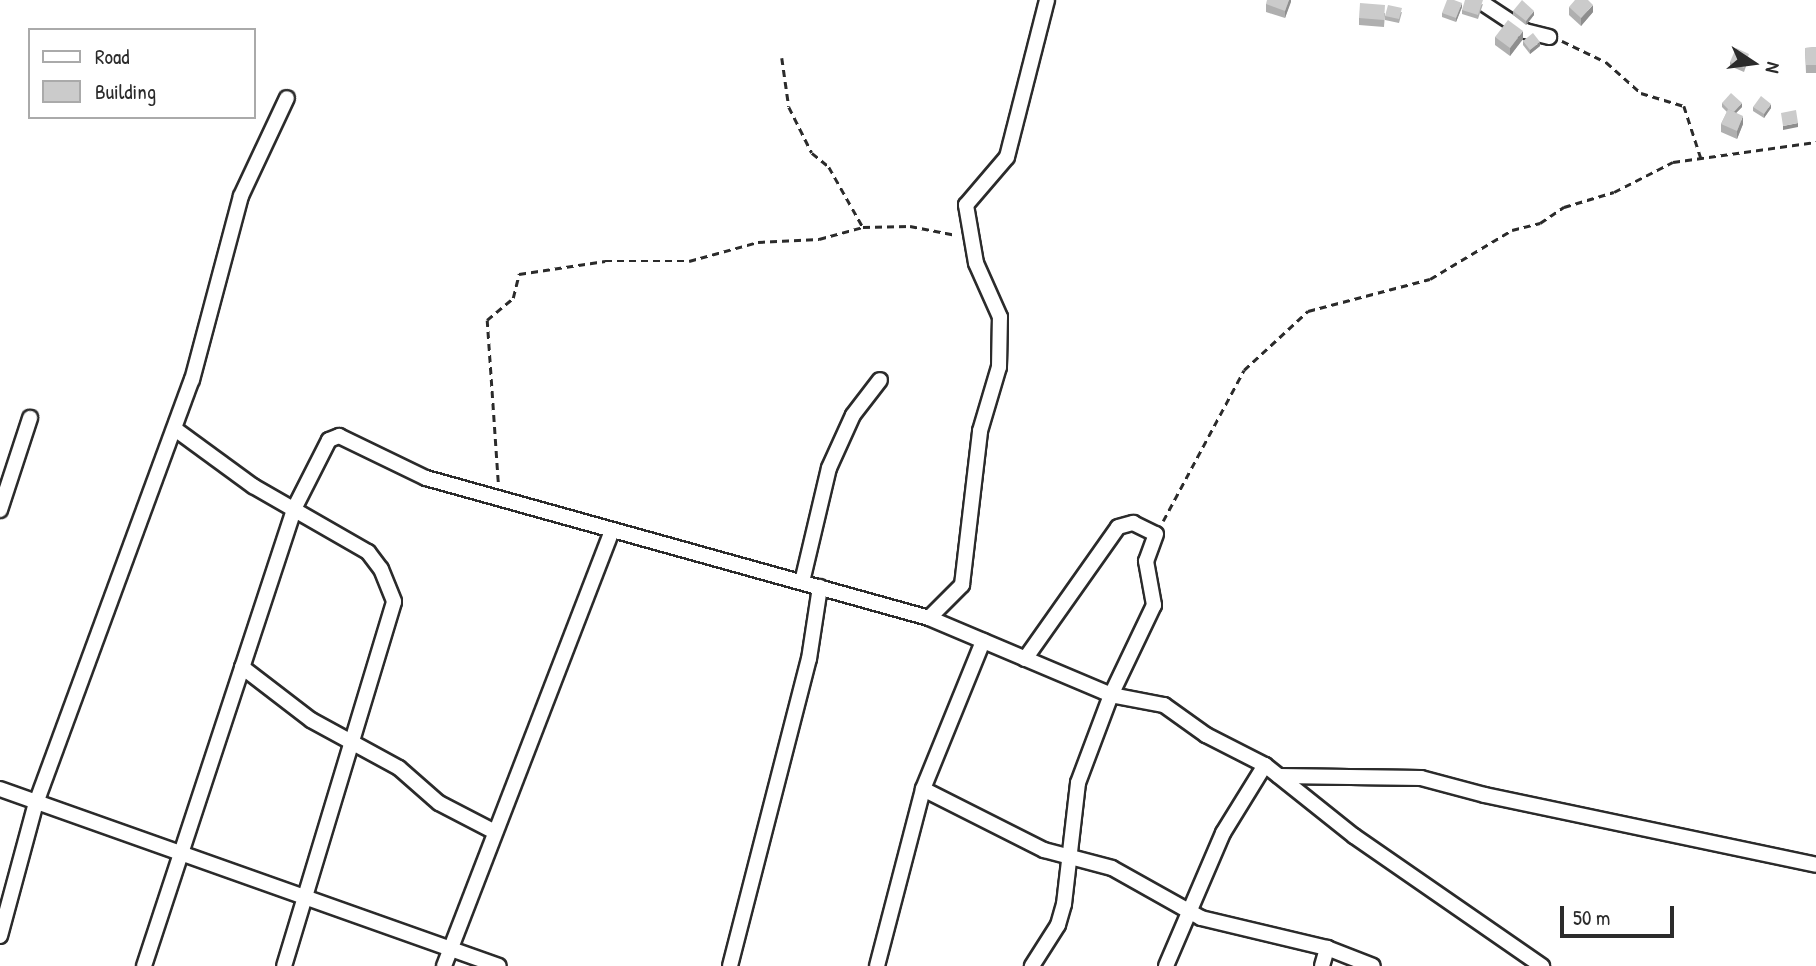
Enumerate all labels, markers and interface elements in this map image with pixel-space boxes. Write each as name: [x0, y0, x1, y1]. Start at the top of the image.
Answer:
legend: [28, 28, 256, 119]
north arrow: [1718, 28, 1788, 98]
text: Road: [95, 42, 129, 71]
text: N: [1760, 60, 1787, 76]
text: Building: [95, 77, 156, 106]
scale bar: [1564, 892, 1678, 936]
text: 50 m: [1573, 903, 1610, 932]

